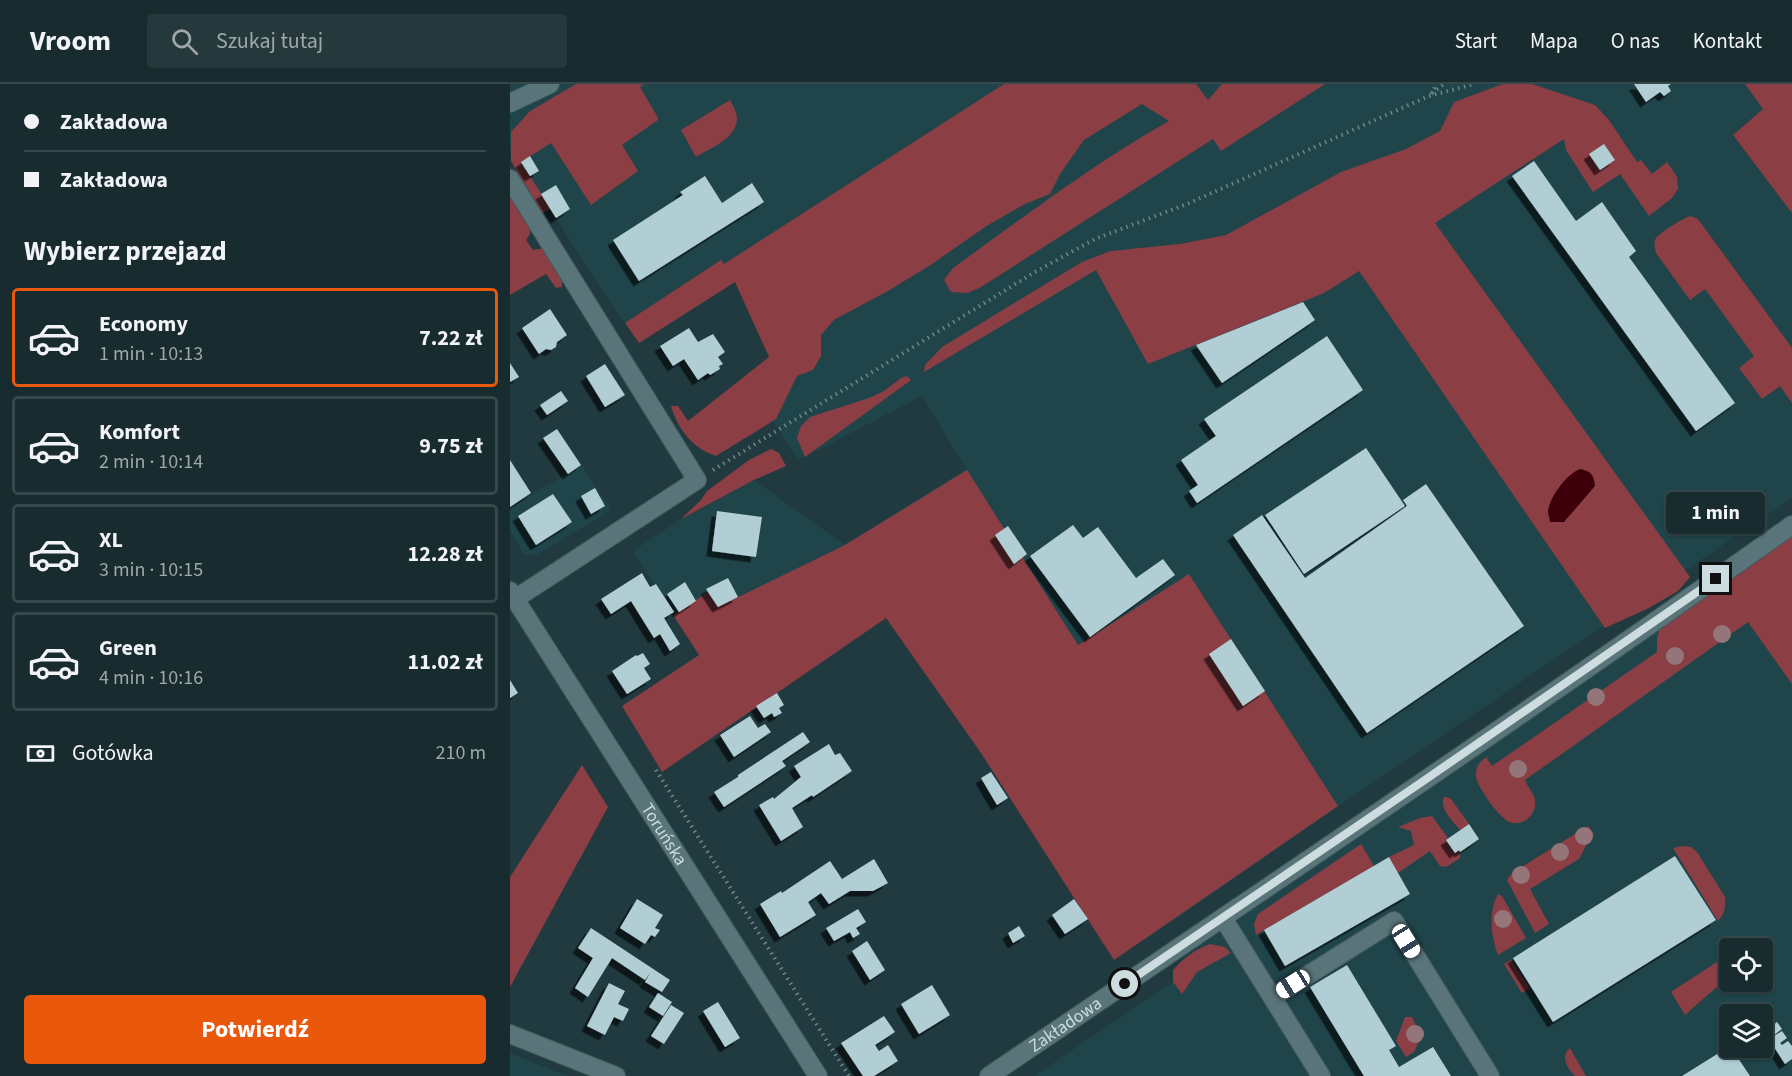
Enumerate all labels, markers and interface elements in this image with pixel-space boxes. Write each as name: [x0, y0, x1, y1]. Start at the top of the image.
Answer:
search box: [147, 14, 567, 68]
text: Vroom: [30, 21, 111, 61]
icon: search: [168, 25, 201, 58]
text: Szukaj tutaj: [216, 25, 323, 57]
text: Start: [1455, 26, 1497, 56]
text: Mapa: [1530, 26, 1578, 56]
text: O nas: [1611, 26, 1660, 56]
text: Kontakt: [1693, 26, 1762, 56]
text: Zakładowa: [60, 106, 168, 138]
text: Zakładowa: [60, 164, 168, 196]
text: Wybierz przejazd: [24, 232, 227, 271]
text: Economy: [99, 308, 188, 340]
icon: car: [27, 311, 81, 365]
text: 7.22 zł: [419, 322, 483, 354]
text: 1 min · 10:13: [99, 340, 203, 368]
text: Komfort: [99, 416, 180, 448]
icon: car: [27, 419, 81, 473]
text: 9.75 zł: [419, 430, 483, 462]
text: 2 min · 10:14: [99, 448, 203, 476]
callout: 1 min: [1666, 492, 1766, 534]
text: 1 min: [1691, 499, 1740, 527]
text: XL: [99, 524, 123, 556]
icon: car: [27, 527, 81, 581]
text: 12.28 zł: [408, 538, 483, 570]
text: 3 min · 10:15: [99, 556, 203, 584]
route end: [1702, 565, 1729, 592]
text: Green: [99, 632, 157, 664]
icon: car: [27, 635, 81, 689]
text: 11.02 zł: [408, 646, 483, 678]
text: 4 min · 10:16: [99, 664, 203, 692]
icon: cash: [24, 737, 57, 770]
text: Gotówka: [72, 737, 154, 769]
text: 210 m: [436, 739, 486, 767]
street label: Toruńska: [635, 798, 694, 870]
car: [1389, 921, 1423, 961]
map controls: [1719, 938, 1773, 1058]
button: locate: [1719, 938, 1773, 992]
car: [1273, 967, 1313, 1001]
route start: [1111, 970, 1138, 997]
street label: Zakładowa: [1024, 991, 1107, 1058]
button: Potwierdź: [24, 995, 486, 1064]
button: layers: [1719, 1004, 1773, 1058]

